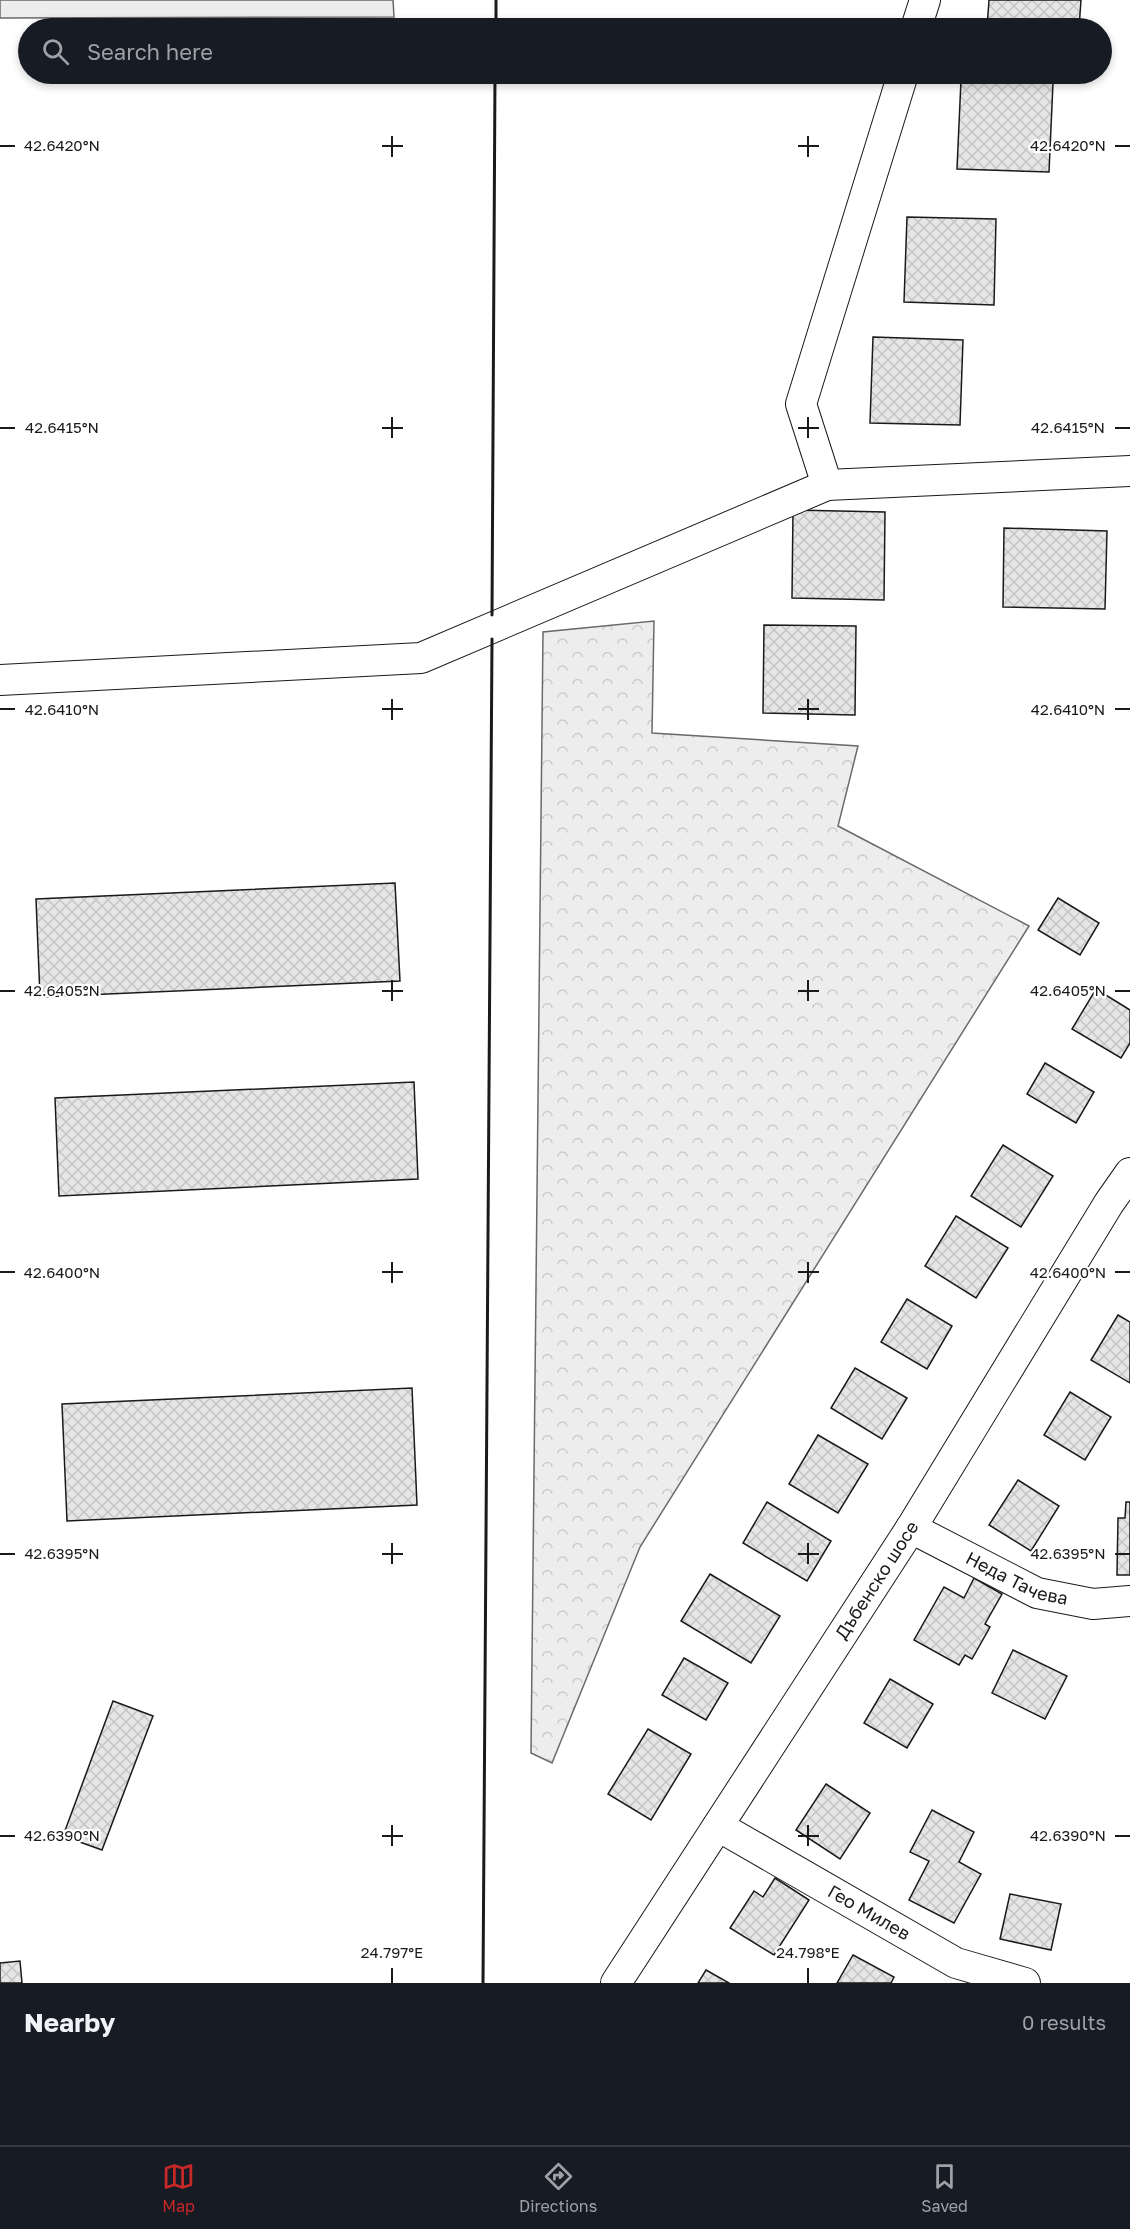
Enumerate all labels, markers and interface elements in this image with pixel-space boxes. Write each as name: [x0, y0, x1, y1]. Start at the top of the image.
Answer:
search box: [18, 18, 1112, 84]
icon: search: [39, 35, 72, 68]
text: Search here: [87, 38, 213, 65]
text: 42.6420°N: [24, 136, 100, 154]
text: 42.6420°N: [1030, 136, 1106, 154]
text: 42.6415°N: [25, 418, 99, 436]
text: 42.6415°N: [1031, 418, 1105, 436]
text: 42.6410°N: [25, 700, 99, 718]
text: 42.6410°N: [1031, 700, 1105, 718]
text: 42.6405°N: [24, 981, 100, 999]
text: 42.6405°N: [1030, 981, 1106, 999]
text: 42.6400°N: [24, 1263, 100, 1281]
text: 42.6400°N: [1030, 1263, 1106, 1281]
street label: Дъбенско шосе: [830, 1517, 923, 1643]
text: 42.6395°N: [24, 1544, 100, 1562]
text: 42.6395°N: [1030, 1544, 1106, 1562]
street label: Неда Тачева: [962, 1546, 1070, 1609]
text: 42.6390°N: [24, 1826, 100, 1844]
text: 42.6390°N: [1030, 1826, 1106, 1844]
street label: Гео Милев: [824, 1880, 914, 1944]
text: 24.797°E: [361, 1943, 423, 1961]
text: 24.798°E: [776, 1943, 840, 1961]
text: Nearby: [24, 2007, 115, 2038]
text: 0 results: [1022, 2010, 1106, 2034]
tab: Map: [162, 2160, 195, 2216]
tab: Directions: [519, 2160, 597, 2216]
tab: Saved: [921, 2160, 968, 2216]

